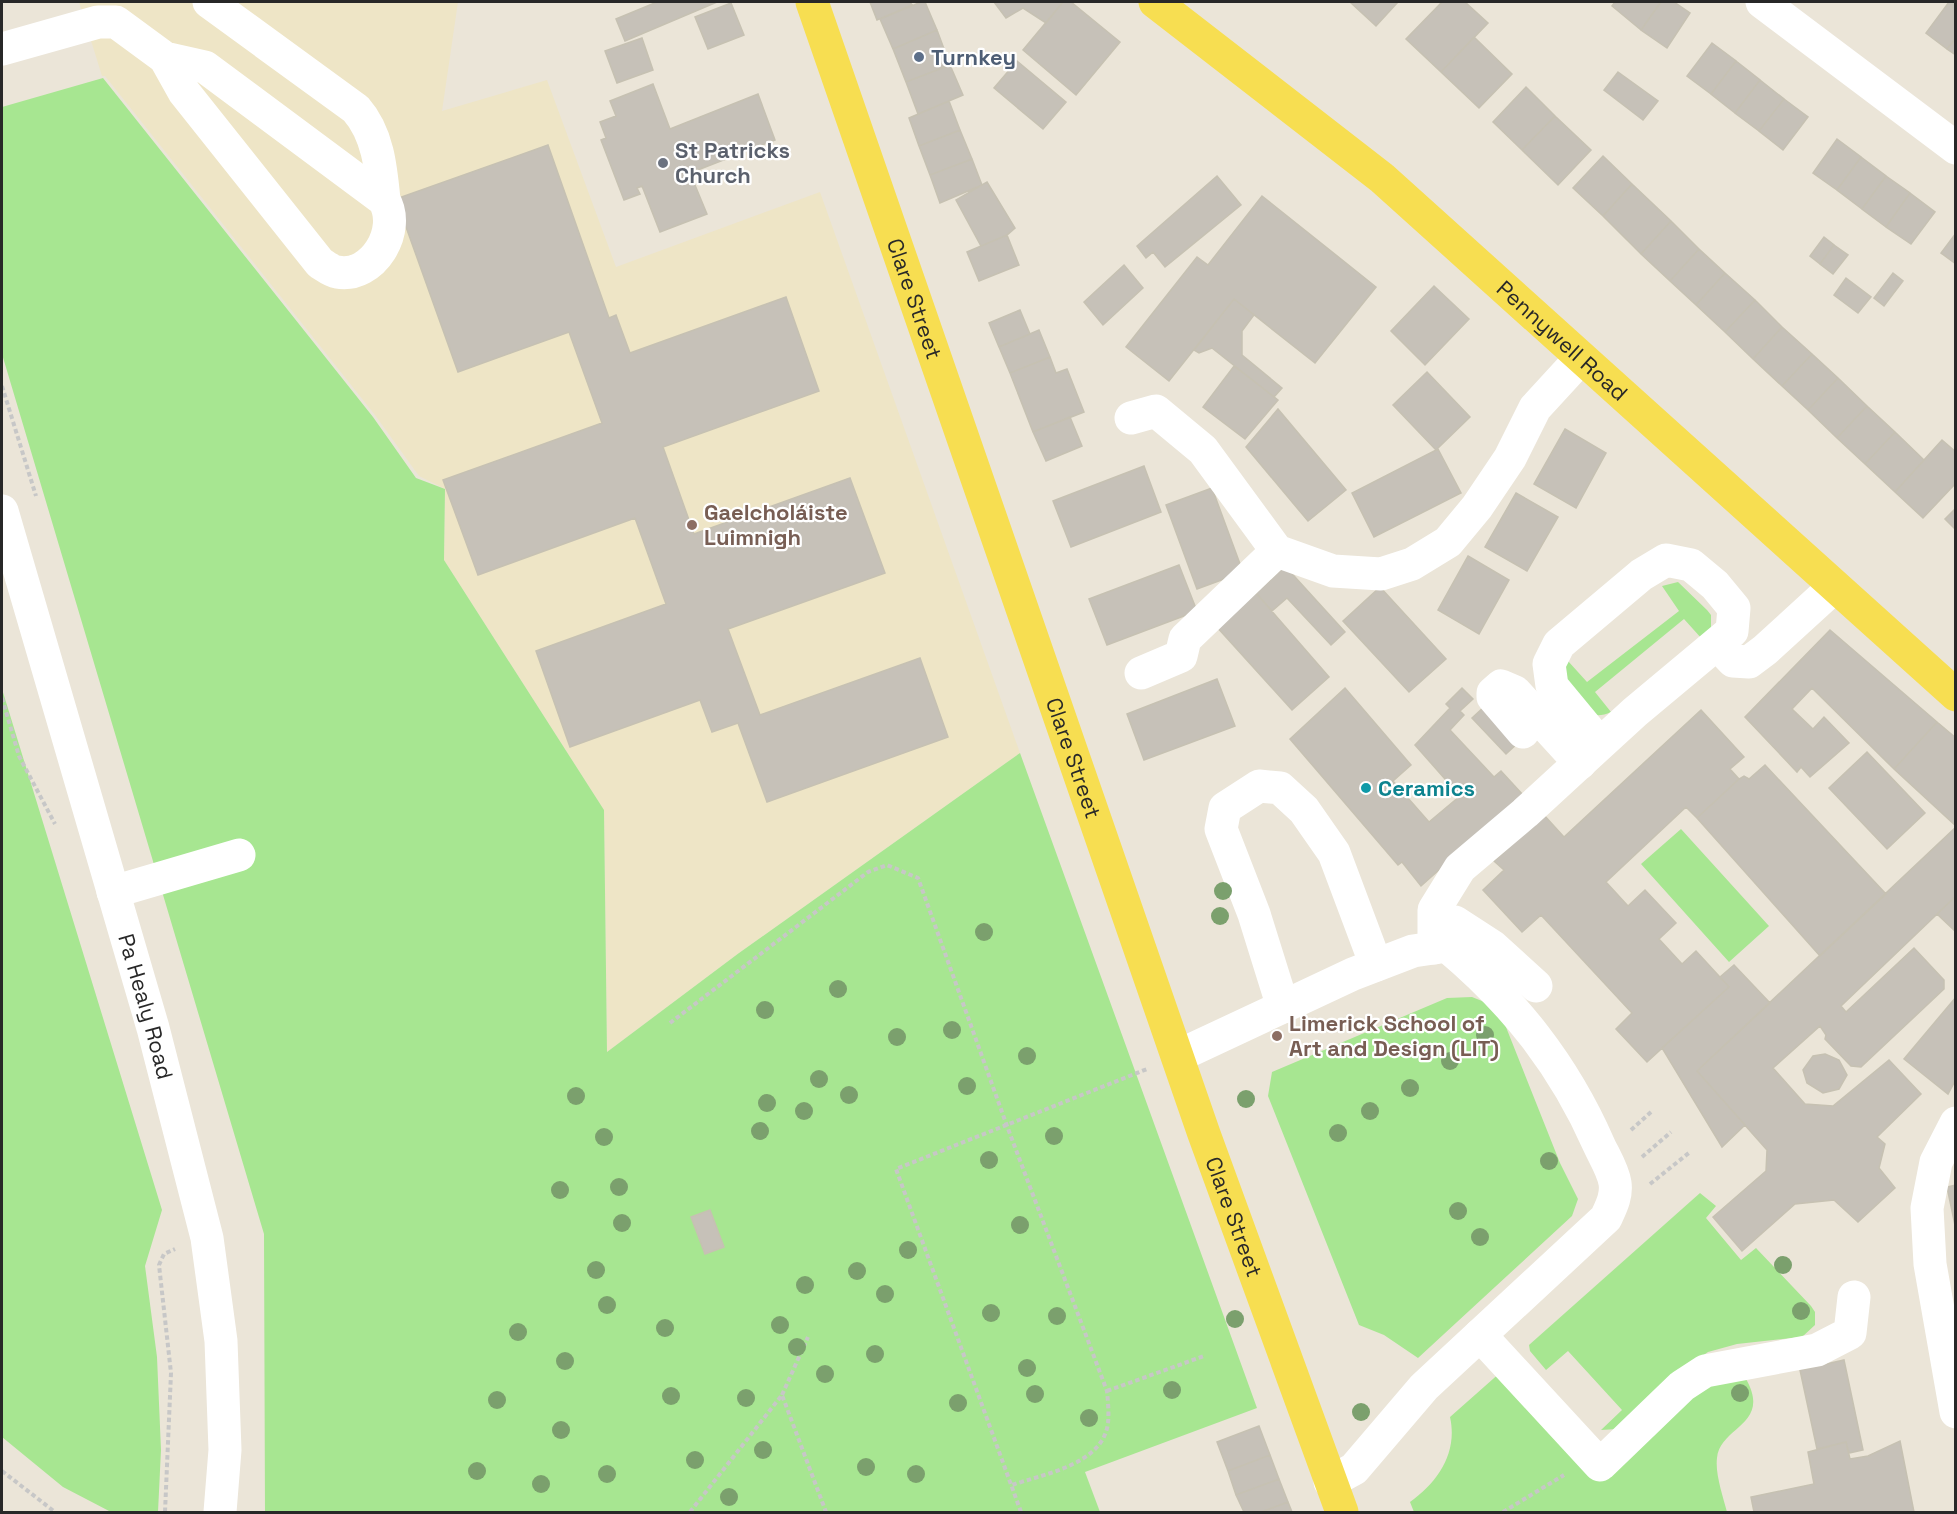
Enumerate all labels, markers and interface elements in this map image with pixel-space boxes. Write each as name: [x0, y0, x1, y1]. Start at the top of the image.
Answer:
place label: Turnkey: [931, 43, 1016, 71]
marker: Turnkey: [912, 50, 926, 64]
place label: St Patricks Church: [675, 136, 790, 189]
marker: St Patricks Church: [656, 156, 670, 170]
street label: Clare Street: [881, 235, 949, 363]
street label: Pennywell Road: [1491, 274, 1634, 407]
place label: Gaelcholáiste Luimnigh: [704, 498, 848, 551]
marker: Gaelcholáiste Luimnigh: [685, 518, 699, 532]
street label: Clare Street: [1040, 694, 1108, 822]
place label: Ceramics: [1378, 774, 1475, 802]
marker: Ceramics: [1359, 781, 1373, 795]
street label: Pa Healy Road: [112, 930, 180, 1082]
place label: Limerick School of Art and Design (LIT): [1289, 1009, 1499, 1062]
marker: Limerick School of Art and Design (LIT): [1270, 1029, 1284, 1043]
street label: Clare Street: [1199, 1153, 1269, 1281]

